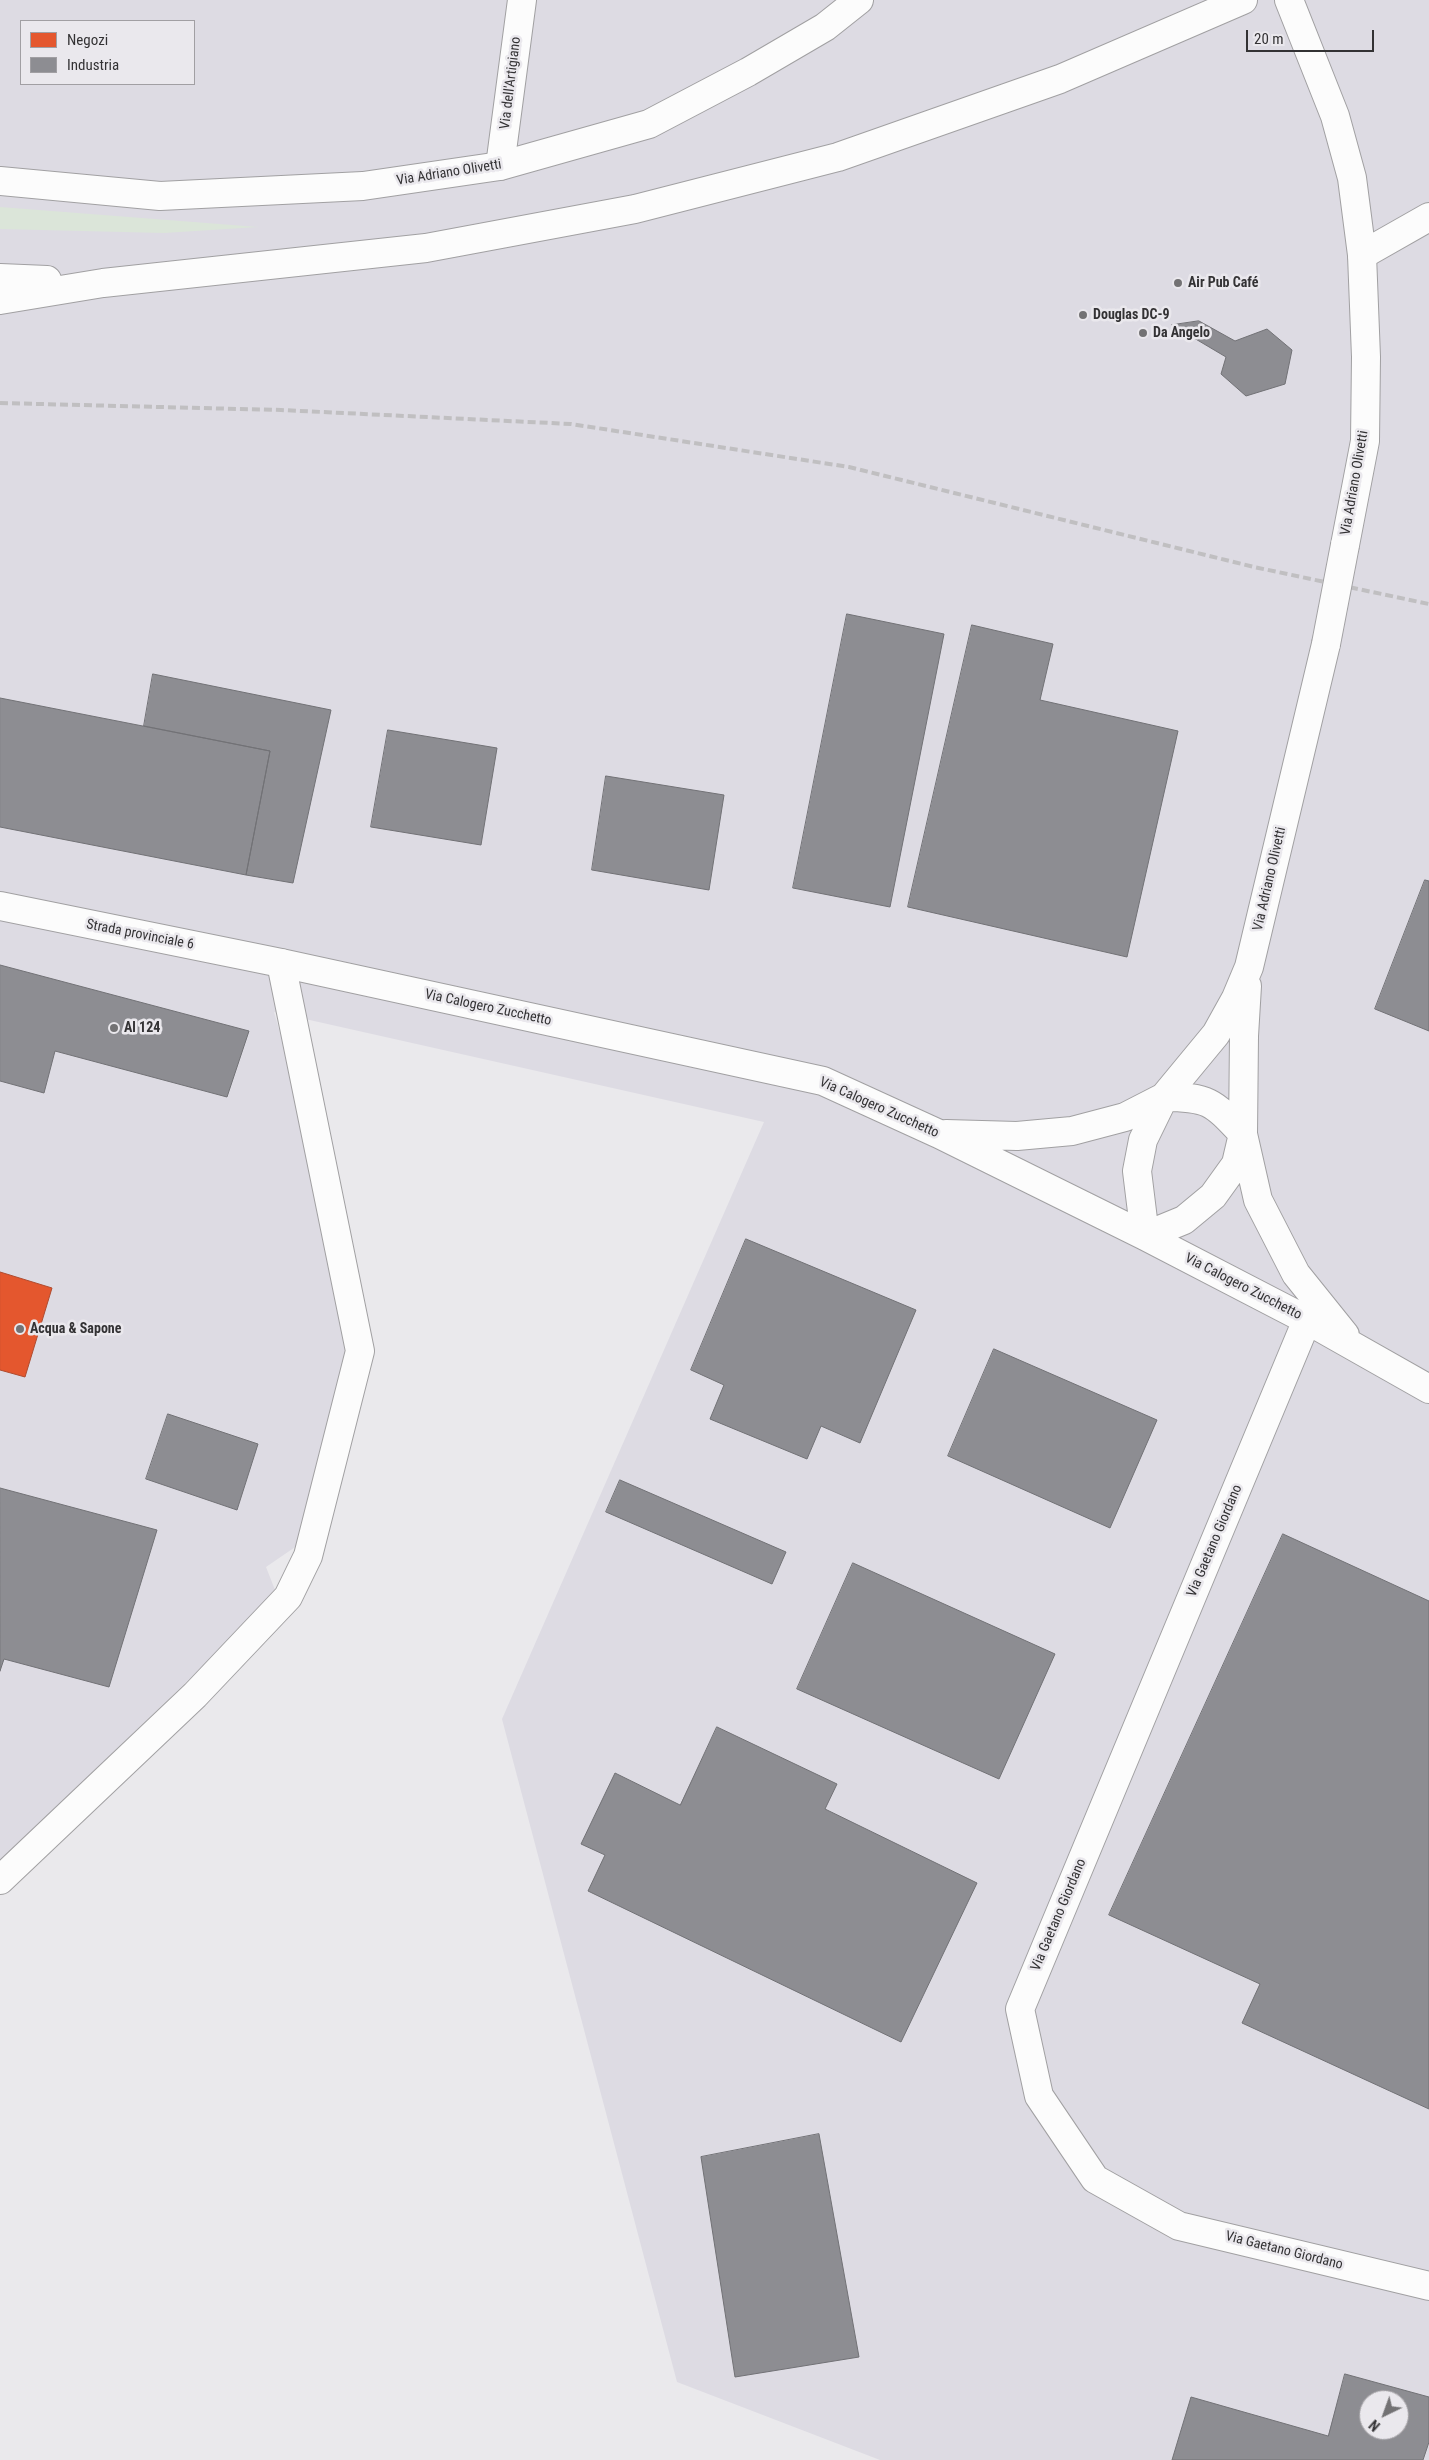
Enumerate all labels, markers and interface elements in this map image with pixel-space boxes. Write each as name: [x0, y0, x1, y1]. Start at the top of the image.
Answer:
legend: [20, 20, 195, 85]
scale bar: [1249, 20, 1376, 52]
text: 20 m: [1254, 30, 1284, 48]
text: Negozi: [67, 31, 108, 49]
street label: Via dell'Artigiano: [497, 36, 525, 130]
text: Industria: [67, 56, 119, 74]
street label: Via Adriano Olivetti: [395, 156, 503, 190]
place label: Air Pub Café: [1188, 275, 1258, 291]
marker: Air Pub Café: [1172, 277, 1184, 289]
place label: Douglas DC-9: [1093, 307, 1170, 323]
marker: Douglas DC-9: [1077, 309, 1089, 321]
place label: Da Angelo: [1153, 325, 1210, 341]
marker: Da Angelo: [1137, 327, 1149, 339]
street label: Via Adriano Olivetti: [1338, 429, 1372, 537]
street label: Via Adriano Olivetti: [1250, 825, 1290, 933]
street label: Strada provinciale 6: [85, 916, 195, 954]
street label: Via Calogero Zucchetto: [423, 986, 553, 1030]
place label: Al 124: [124, 1020, 160, 1036]
marker: Al 124: [108, 1022, 120, 1034]
street label: Via Calogero Zucchetto: [817, 1074, 941, 1142]
street label: Via Calogero Zucchetto: [1182, 1250, 1304, 1324]
place label: Acqua & Sapone: [30, 1321, 121, 1337]
marker: Acqua & Sapone: [14, 1323, 26, 1335]
street label: Via Gaetano Giordano: [1184, 1482, 1246, 1600]
street label: Via Gaetano Giordano: [1028, 1856, 1090, 1974]
street label: Via Gaetano Giordano: [1224, 2228, 1344, 2274]
north arrow: [1359, 2390, 1409, 2440]
text: N: [1366, 2417, 1383, 2434]

